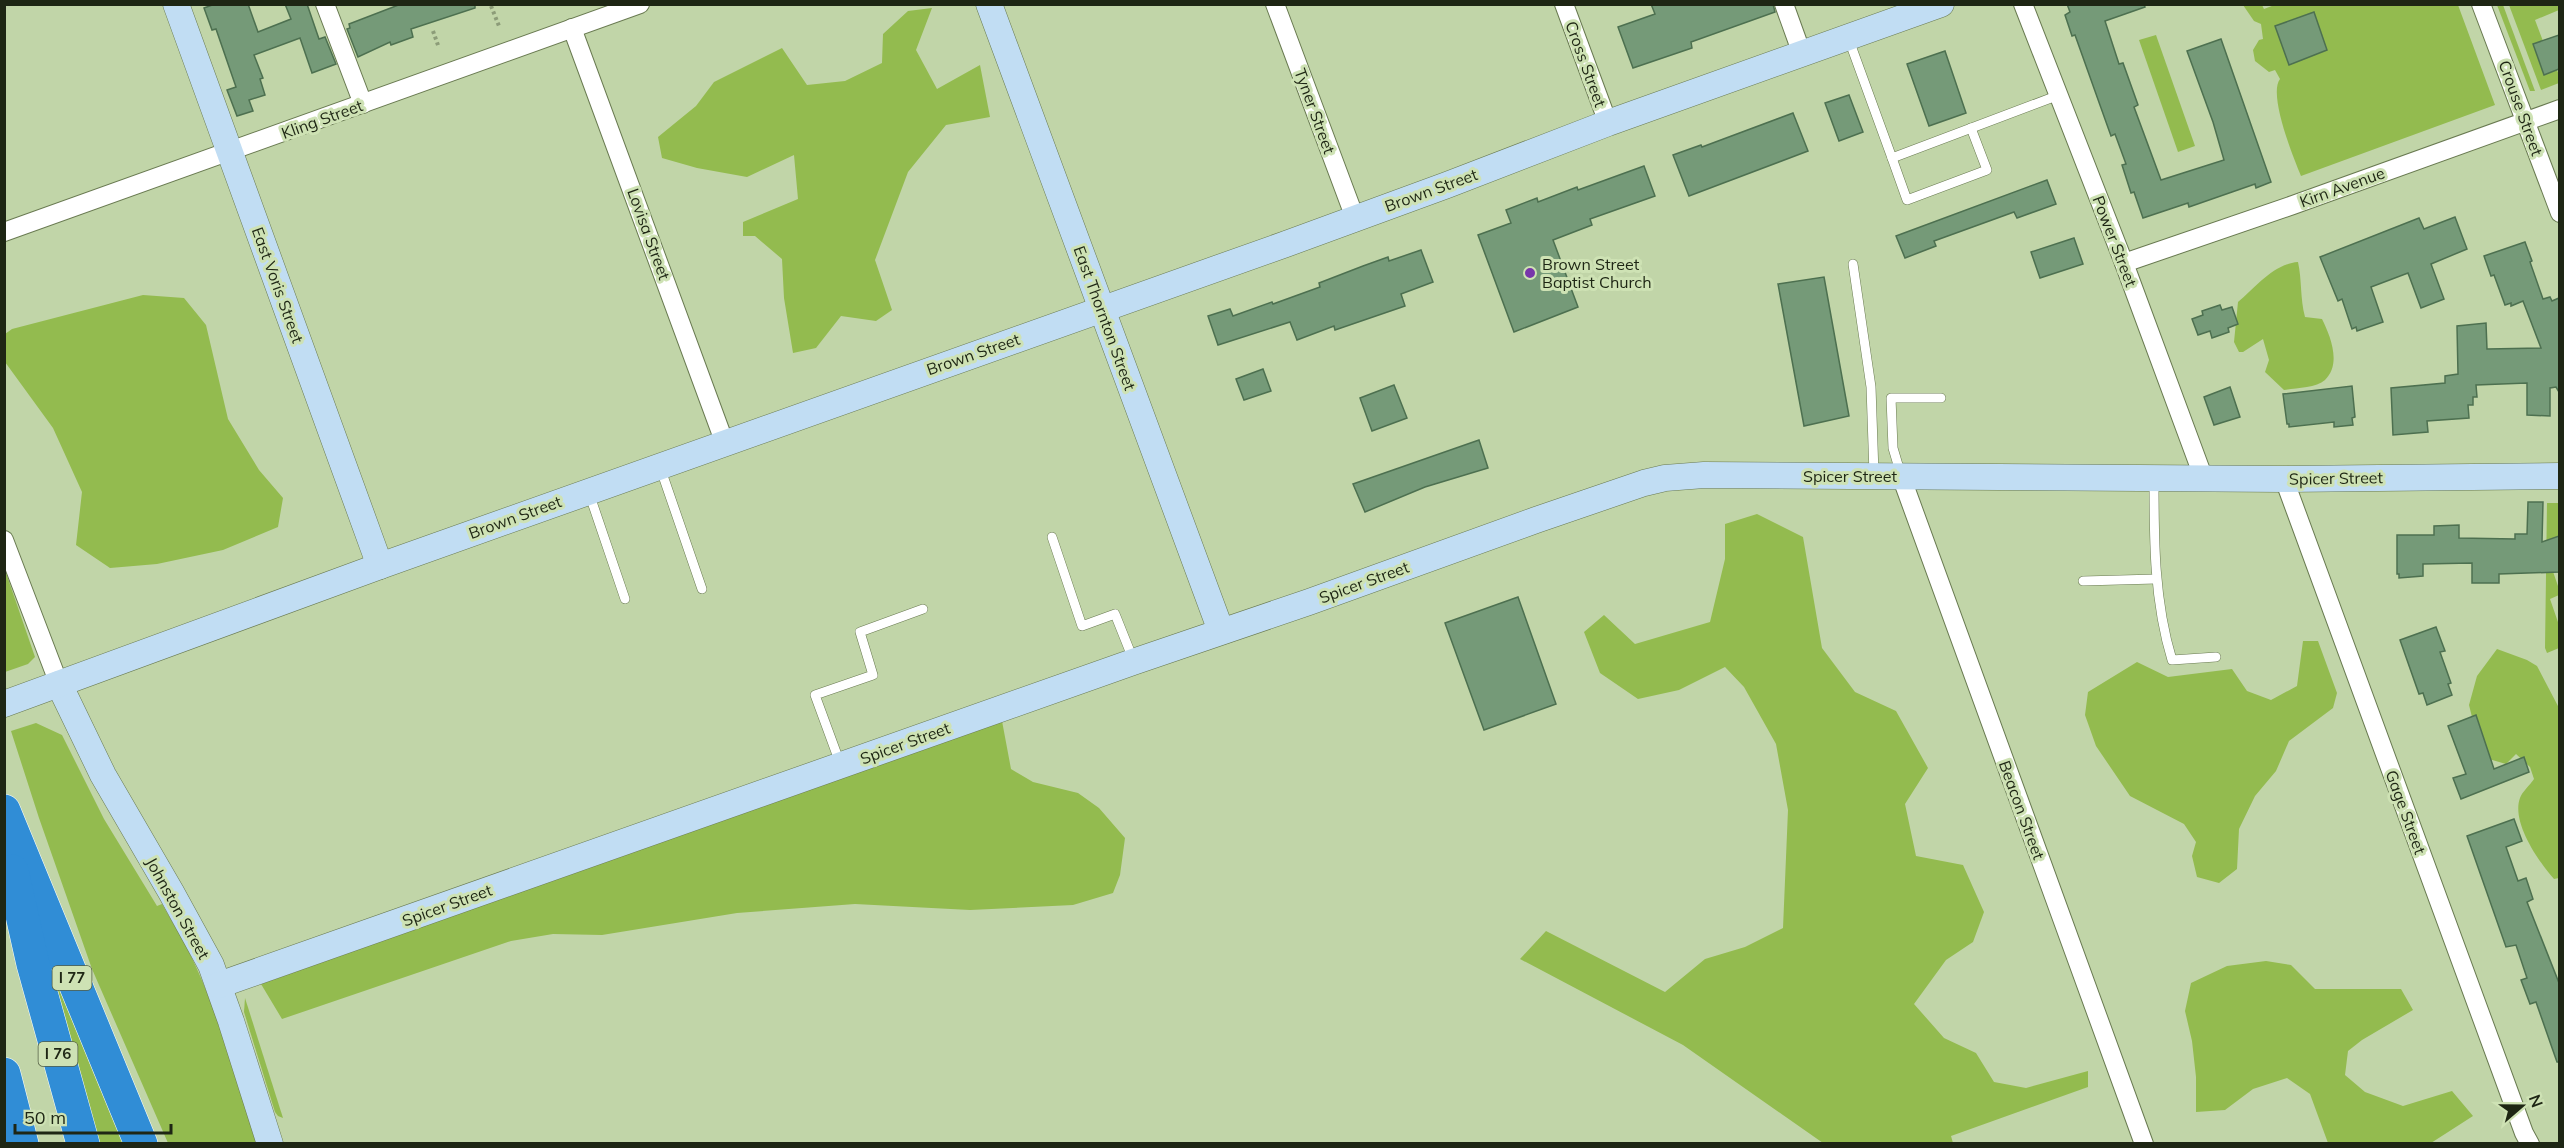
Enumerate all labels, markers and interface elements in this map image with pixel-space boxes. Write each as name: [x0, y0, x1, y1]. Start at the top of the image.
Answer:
street label: Cross Street: [1561, 18, 1611, 110]
street label: Crouse Street: [2494, 58, 2548, 159]
street label: Tyner Street: [1290, 66, 1340, 157]
street label: Kling Street: [279, 95, 366, 143]
street label: Kirn Avenue: [2297, 162, 2387, 212]
street label: Brown Street: [1382, 164, 1481, 216]
street label: Lovisa Street: [623, 186, 675, 283]
street label: Power Street: [2088, 193, 2142, 290]
street label: East Voris Street: [248, 224, 308, 346]
street label: East Thornton Street: [1070, 243, 1141, 393]
place label: Brown Street Baptist Church: [1542, 254, 1652, 292]
marker: Brown Street Baptist Church: [1523, 266, 1537, 280]
street label: Brown Street: [924, 329, 1023, 379]
street label: Spicer Street: [1803, 466, 1897, 486]
street label: Spicer Street: [2289, 467, 2384, 489]
street label: Brown Street: [466, 491, 565, 543]
street label: Spicer Street: [1316, 556, 1412, 607]
street label: Spicer Street: [857, 717, 953, 768]
street label: Beacon Street: [1995, 758, 2049, 863]
street label: Gage Street: [2382, 767, 2431, 857]
street label: Johnston Street: [142, 854, 214, 963]
street label: Spicer Street: [399, 879, 495, 930]
road number: I 77: [52, 966, 92, 990]
road number: I 76: [38, 1042, 78, 1066]
north arrow: [2492, 1076, 2552, 1136]
text: N: [2525, 1092, 2548, 1110]
scale bar: [15, 1097, 171, 1135]
text: 50 m: [24, 1106, 66, 1129]

